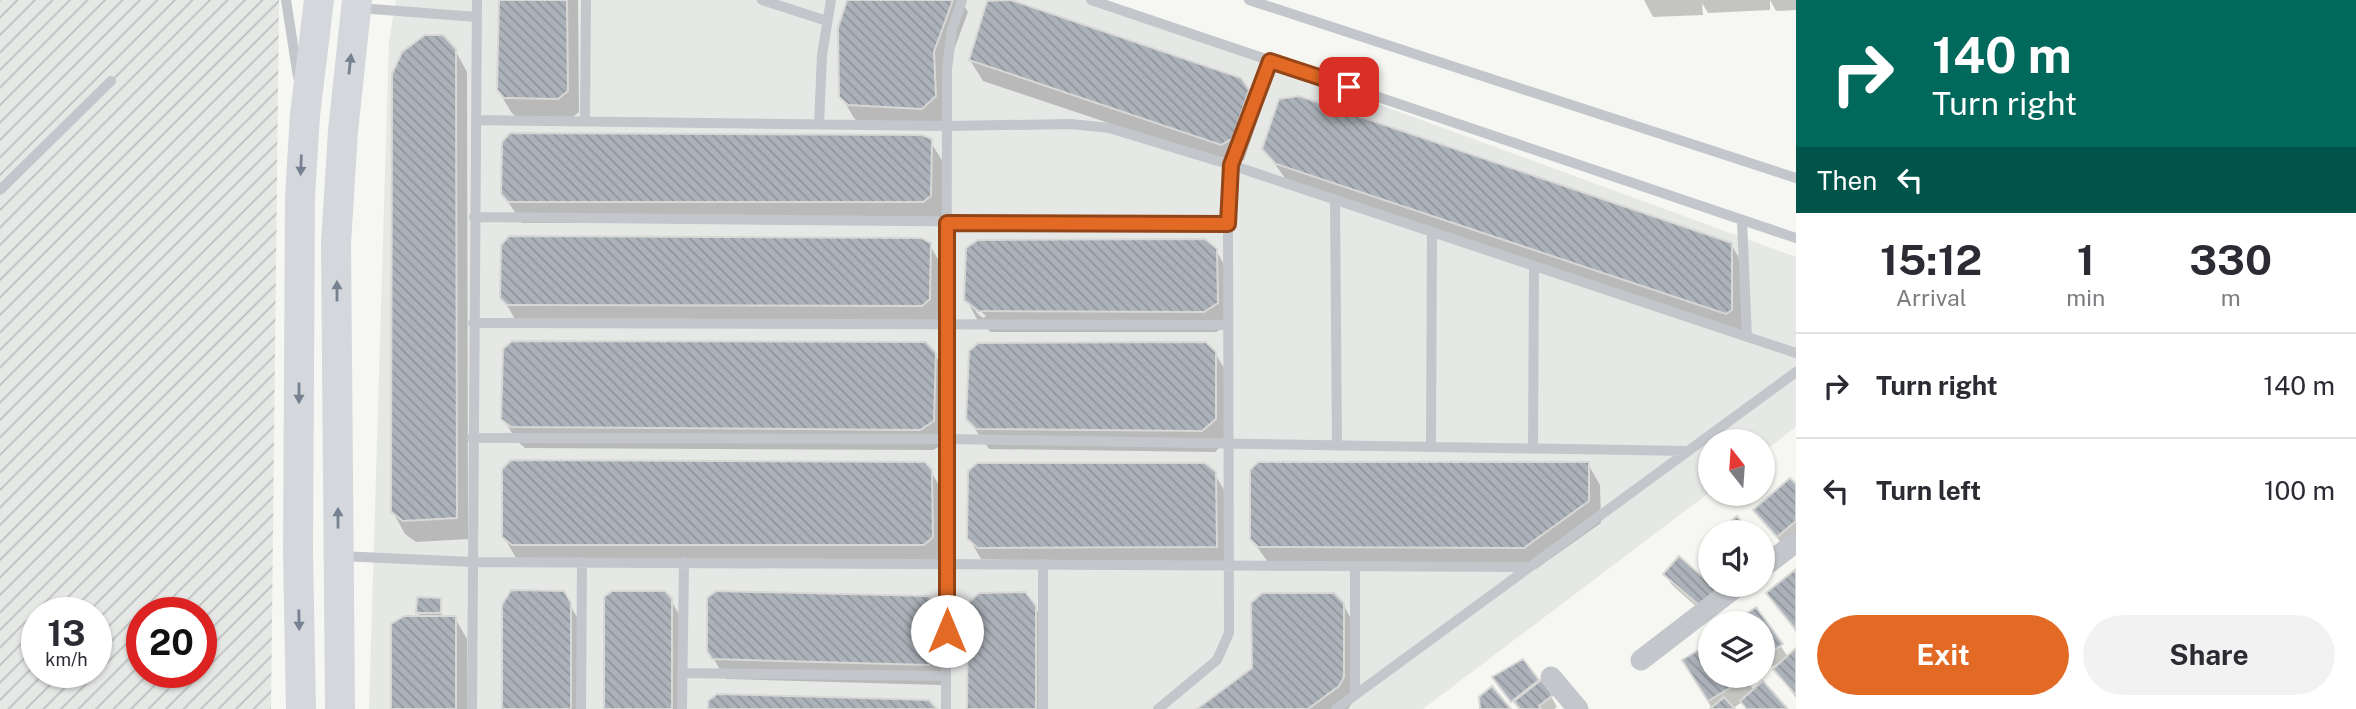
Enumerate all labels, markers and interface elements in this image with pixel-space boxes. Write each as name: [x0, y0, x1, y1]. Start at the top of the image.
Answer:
text: 140 m: [1932, 26, 2072, 84]
icon: right: [1817, 28, 1908, 119]
one-way arrow: [345, 53, 356, 75]
pin: [1319, 57, 1379, 117]
icon: arrive: [1330, 68, 1368, 106]
text: Turn right: [1932, 85, 2077, 122]
one-way arrow: [295, 154, 306, 176]
icon: left: [1891, 161, 1929, 199]
text: Then: [1817, 165, 1877, 196]
text: 15:12: [1880, 235, 1982, 284]
text: 1: [2077, 235, 2095, 284]
text: 330: [2189, 235, 2272, 284]
one-way arrow: [331, 280, 343, 302]
text: Arrival: [1896, 284, 1967, 311]
text: min: [2066, 284, 2105, 311]
text: m: [2221, 284, 2241, 311]
icon: right: [1817, 367, 1855, 405]
text: Turn right: [1876, 370, 1998, 401]
text: 140 m: [2263, 370, 2335, 401]
one-way arrow: [293, 382, 305, 404]
north arrow: [1698, 429, 1774, 506]
map controls: [1698, 429, 1775, 688]
icon: left: [1817, 472, 1855, 510]
text: Turn left: [1876, 475, 1981, 506]
text: 100 m: [2264, 475, 2335, 506]
one-way arrow: [332, 507, 344, 529]
button: sound: [1698, 520, 1775, 597]
position arrow: [910, 594, 984, 668]
speed limit sign: 20: [126, 597, 217, 688]
one-way arrow: [294, 609, 305, 631]
button: layers: [1698, 611, 1775, 688]
text: 13: [47, 613, 86, 654]
button: Exit: [1817, 615, 2069, 695]
button: Share: [2083, 615, 2335, 695]
text: km/h: [45, 649, 88, 670]

